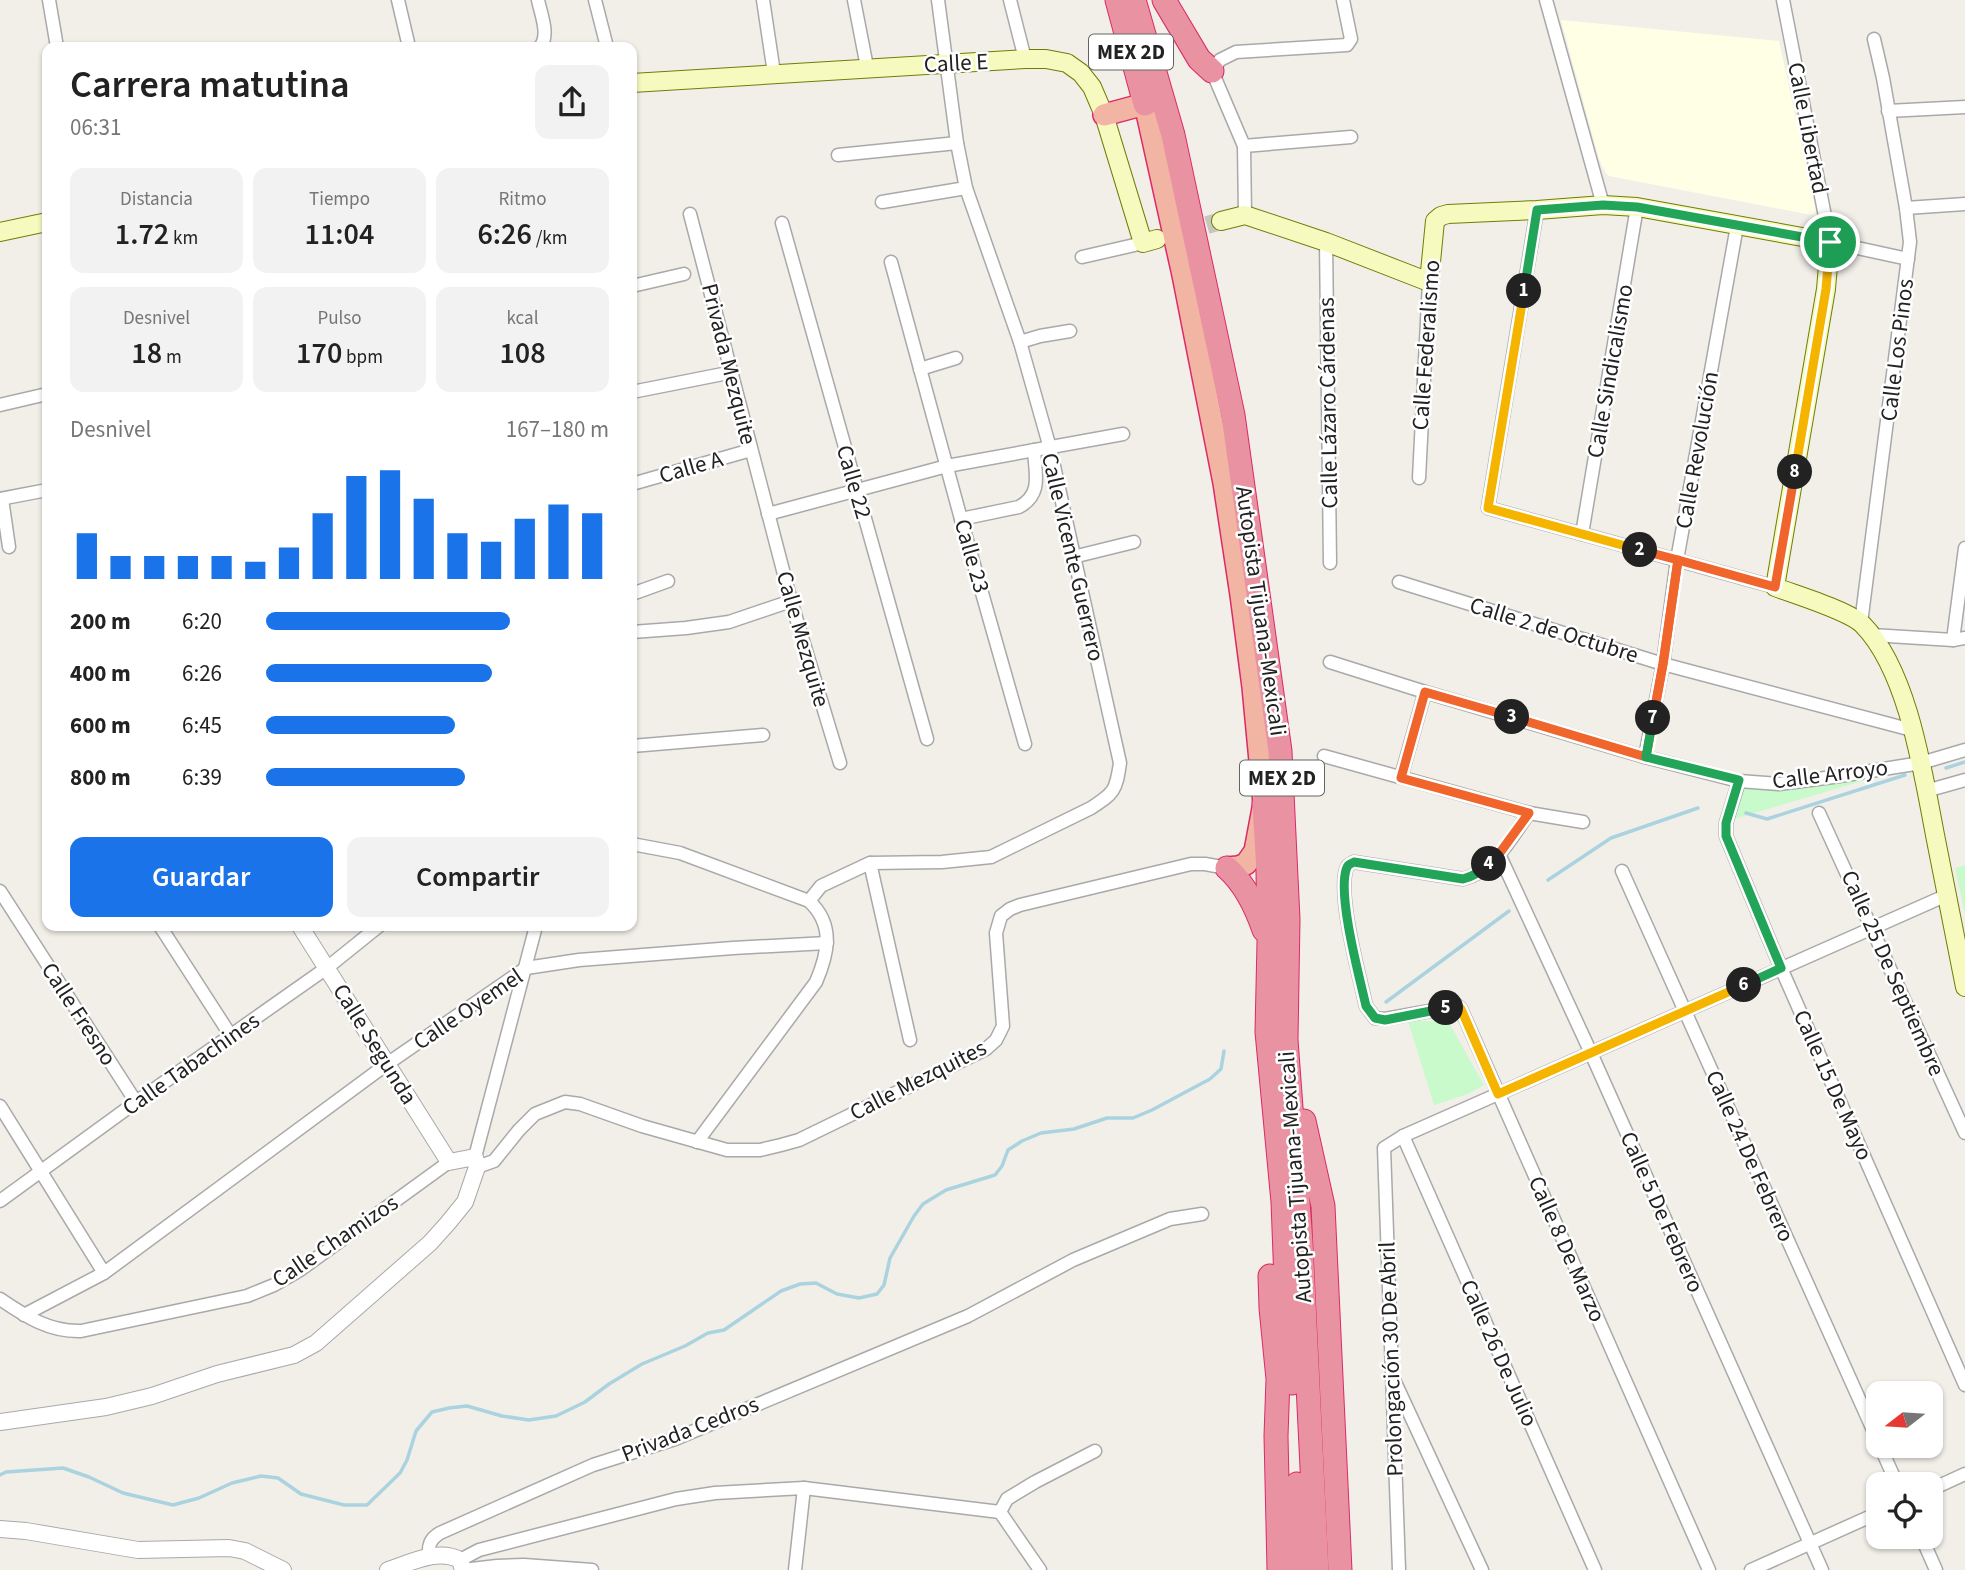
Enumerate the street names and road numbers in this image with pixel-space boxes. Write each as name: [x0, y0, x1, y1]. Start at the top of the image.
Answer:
road number: MEX 2D: [1089, 34, 1173, 70]
street label: Calle E: [923, 45, 989, 81]
street label: Calle Libertad: [1779, 60, 1837, 196]
street label: Calle Federalismo: [1404, 259, 1448, 431]
street label: Calle Los Pinos: [1872, 277, 1922, 423]
street label: Privada Mezquite: [693, 280, 765, 448]
street label: Calle Sindicalismo: [1578, 281, 1642, 461]
street label: Calle Lázaro Cárdenas: [1310, 297, 1346, 509]
street label: Calle Revolución: [1667, 369, 1727, 531]
street label: Calle 22: [828, 441, 880, 523]
street label: Calle A: [655, 442, 727, 492]
street label: Calle Vicente Guerrero: [1033, 450, 1113, 664]
street label: Autopista Tijuana-Mexicali: [1227, 484, 1295, 738]
street label: Calle 23: [946, 515, 998, 597]
street label: Calle Mezquite: [768, 567, 838, 711]
street label: Calle 2 de Octubre: [1466, 589, 1642, 671]
street label: Calle Arroyo: [1770, 751, 1890, 797]
road number: MEX 2D: [1240, 760, 1324, 796]
street label: Calle 25 De Septiembre: [1833, 865, 1953, 1081]
street label: Calle Fresno: [33, 956, 125, 1072]
street label: Calle Oyemel: [406, 960, 530, 1058]
street label: Calle Segunda: [325, 977, 425, 1111]
street label: Calle Tabachines: [116, 1004, 266, 1124]
street label: Calle 15 De Mayo: [1785, 1005, 1881, 1165]
street label: Calle Mezquites: [844, 1031, 992, 1129]
street label: Autopista Tijuana-Mexicali: [1270, 1050, 1320, 1304]
street label: Calle 24 De Febrero: [1697, 1065, 1803, 1247]
street label: Calle 5 De Febrero: [1612, 1126, 1712, 1298]
street label: Calle 8 De Marzo: [1520, 1171, 1614, 1327]
street label: Calle Chamizos: [265, 1186, 405, 1296]
street label: Prolongación 30 De Abril: [1370, 1241, 1412, 1477]
street label: Calle 26 De Julio: [1452, 1274, 1546, 1432]
street label: Privada Cedros: [617, 1388, 763, 1470]

